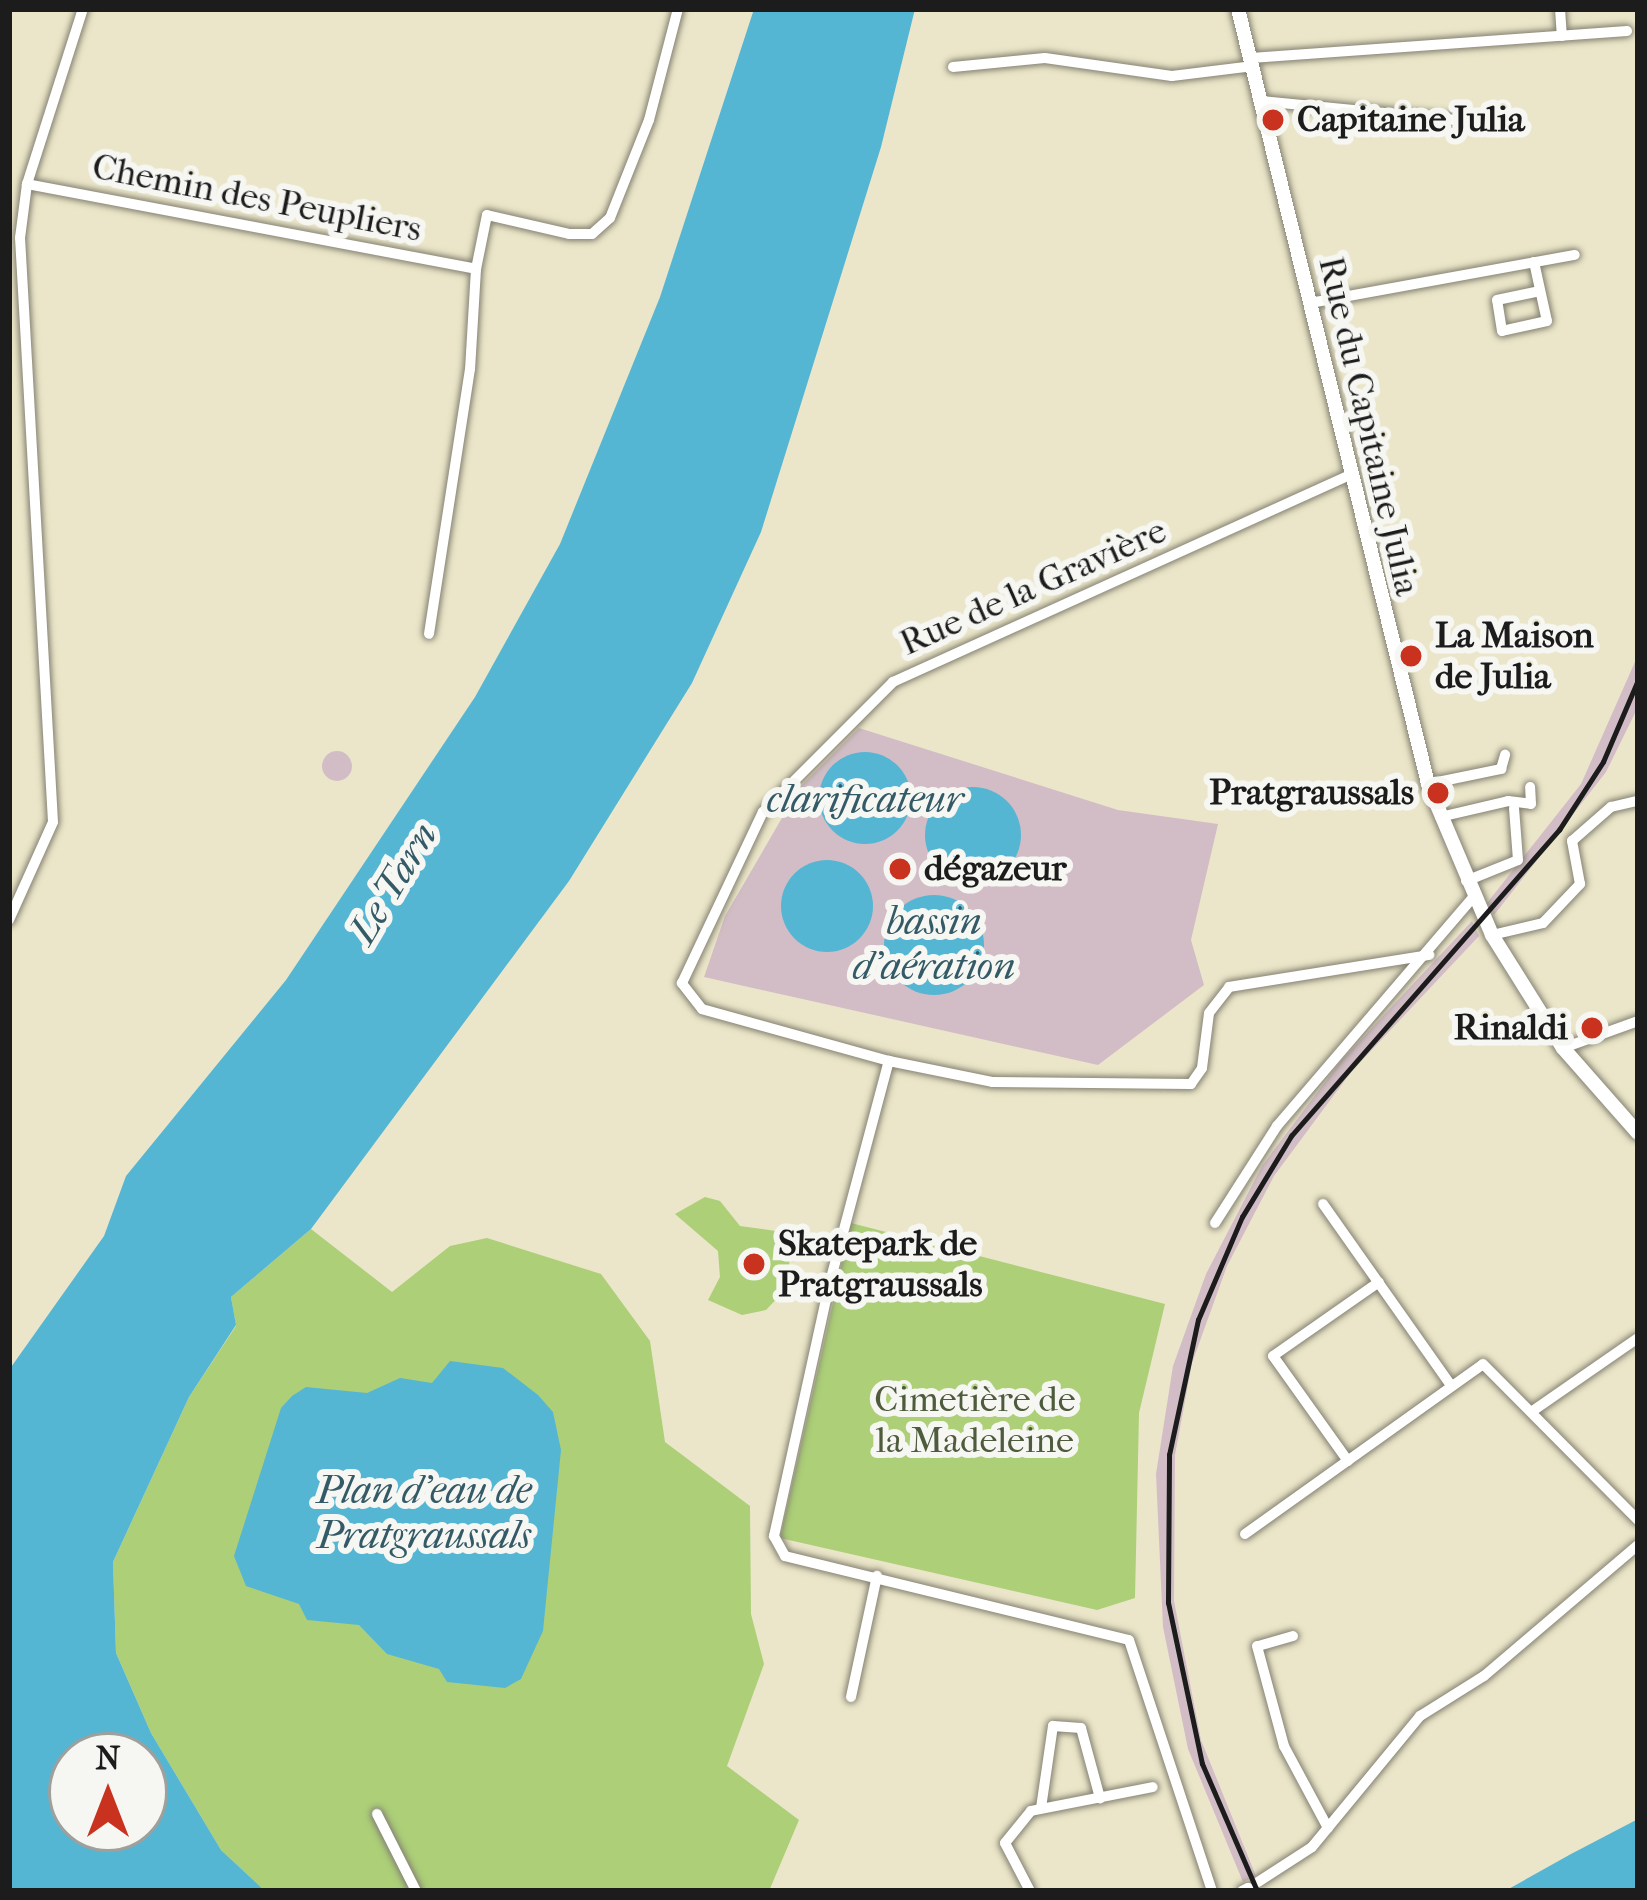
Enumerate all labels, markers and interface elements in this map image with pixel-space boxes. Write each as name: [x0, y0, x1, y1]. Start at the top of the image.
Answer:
place label: Capitaine Julia: [1297, 98, 1525, 142]
marker: Capitaine Julia: [1260, 107, 1286, 133]
street label: Chemin des Peupliers: [89, 145, 425, 251]
street label: Rue du Capitaine Julia: [1309, 252, 1429, 600]
street label: Rue de la Gravière: [893, 509, 1173, 665]
place label: La Maison de Julia: [1435, 613, 1594, 698]
marker: La Maison de Julia: [1398, 643, 1424, 669]
place label: Pratgraussals: [1209, 771, 1414, 815]
water label: clarificateur: [767, 776, 963, 822]
marker: Pratgraussals: [1425, 780, 1451, 806]
water label: Le Tarn: [339, 814, 447, 952]
place label: dégazeur: [924, 847, 1067, 891]
marker: dégazeur: [887, 856, 913, 882]
water label: bassin d'aération: [853, 899, 1015, 990]
place label: Rinaldi: [1454, 1006, 1568, 1050]
marker: Rinaldi: [1579, 1015, 1605, 1041]
place label: Skatepark de Pratgraussals: [778, 1221, 983, 1306]
marker: Skatepark de Pratgraussals: [741, 1251, 767, 1277]
park label: Cimetière de la Madeleine: [874, 1377, 1076, 1462]
water label: Plan d'eau de Pratgraussals: [317, 1468, 531, 1559]
north arrow: [48, 1732, 168, 1852]
text: N: [95, 1739, 121, 1778]

